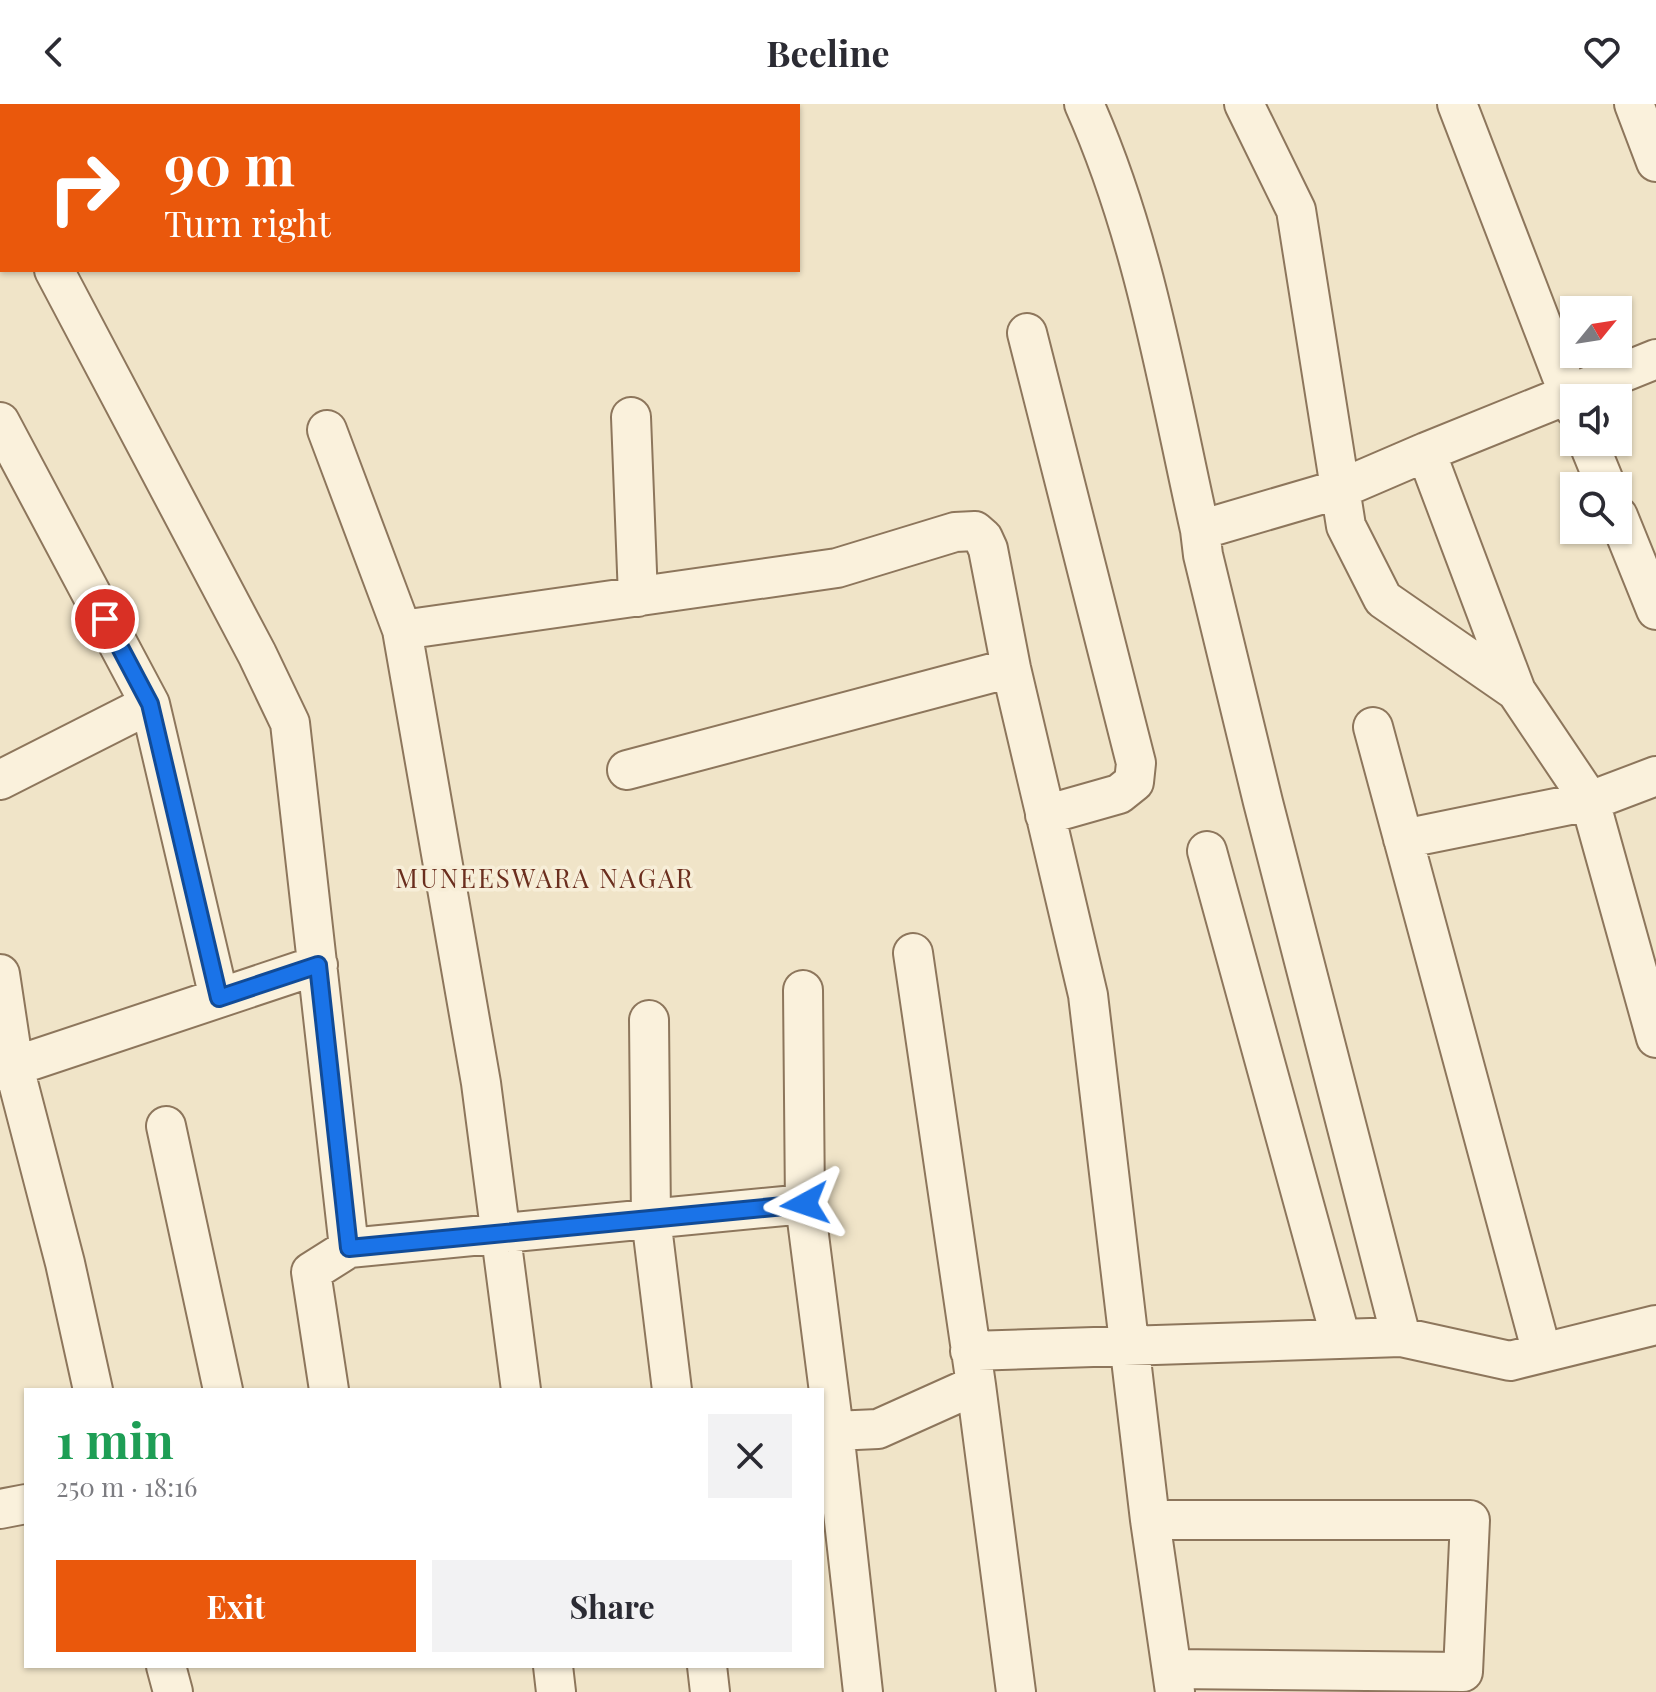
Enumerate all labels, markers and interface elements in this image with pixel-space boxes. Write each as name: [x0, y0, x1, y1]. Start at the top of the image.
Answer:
text: Beeline: [766, 28, 890, 76]
icon: back: [32, 30, 76, 74]
icon: heart: [1580, 30, 1624, 74]
text: 90 m: [164, 126, 295, 201]
icon: right: [32, 136, 136, 240]
text: Turn right: [164, 198, 331, 246]
north arrow: [1560, 296, 1632, 368]
map controls: [1560, 296, 1632, 544]
button: sound: [1560, 384, 1632, 456]
button: search: [1560, 472, 1632, 544]
pin: [71, 585, 139, 653]
icon: arrive: [83, 597, 127, 641]
district label: MUNEESWARA NAGAR: [395, 860, 695, 895]
position arrow: [763, 1162, 847, 1246]
text: 1 min: [56, 1407, 174, 1471]
button: close: [708, 1414, 792, 1498]
text: 250 m · 18:16: [56, 1469, 197, 1504]
button: Exit: [56, 1560, 416, 1652]
button: Share: [432, 1560, 792, 1652]

